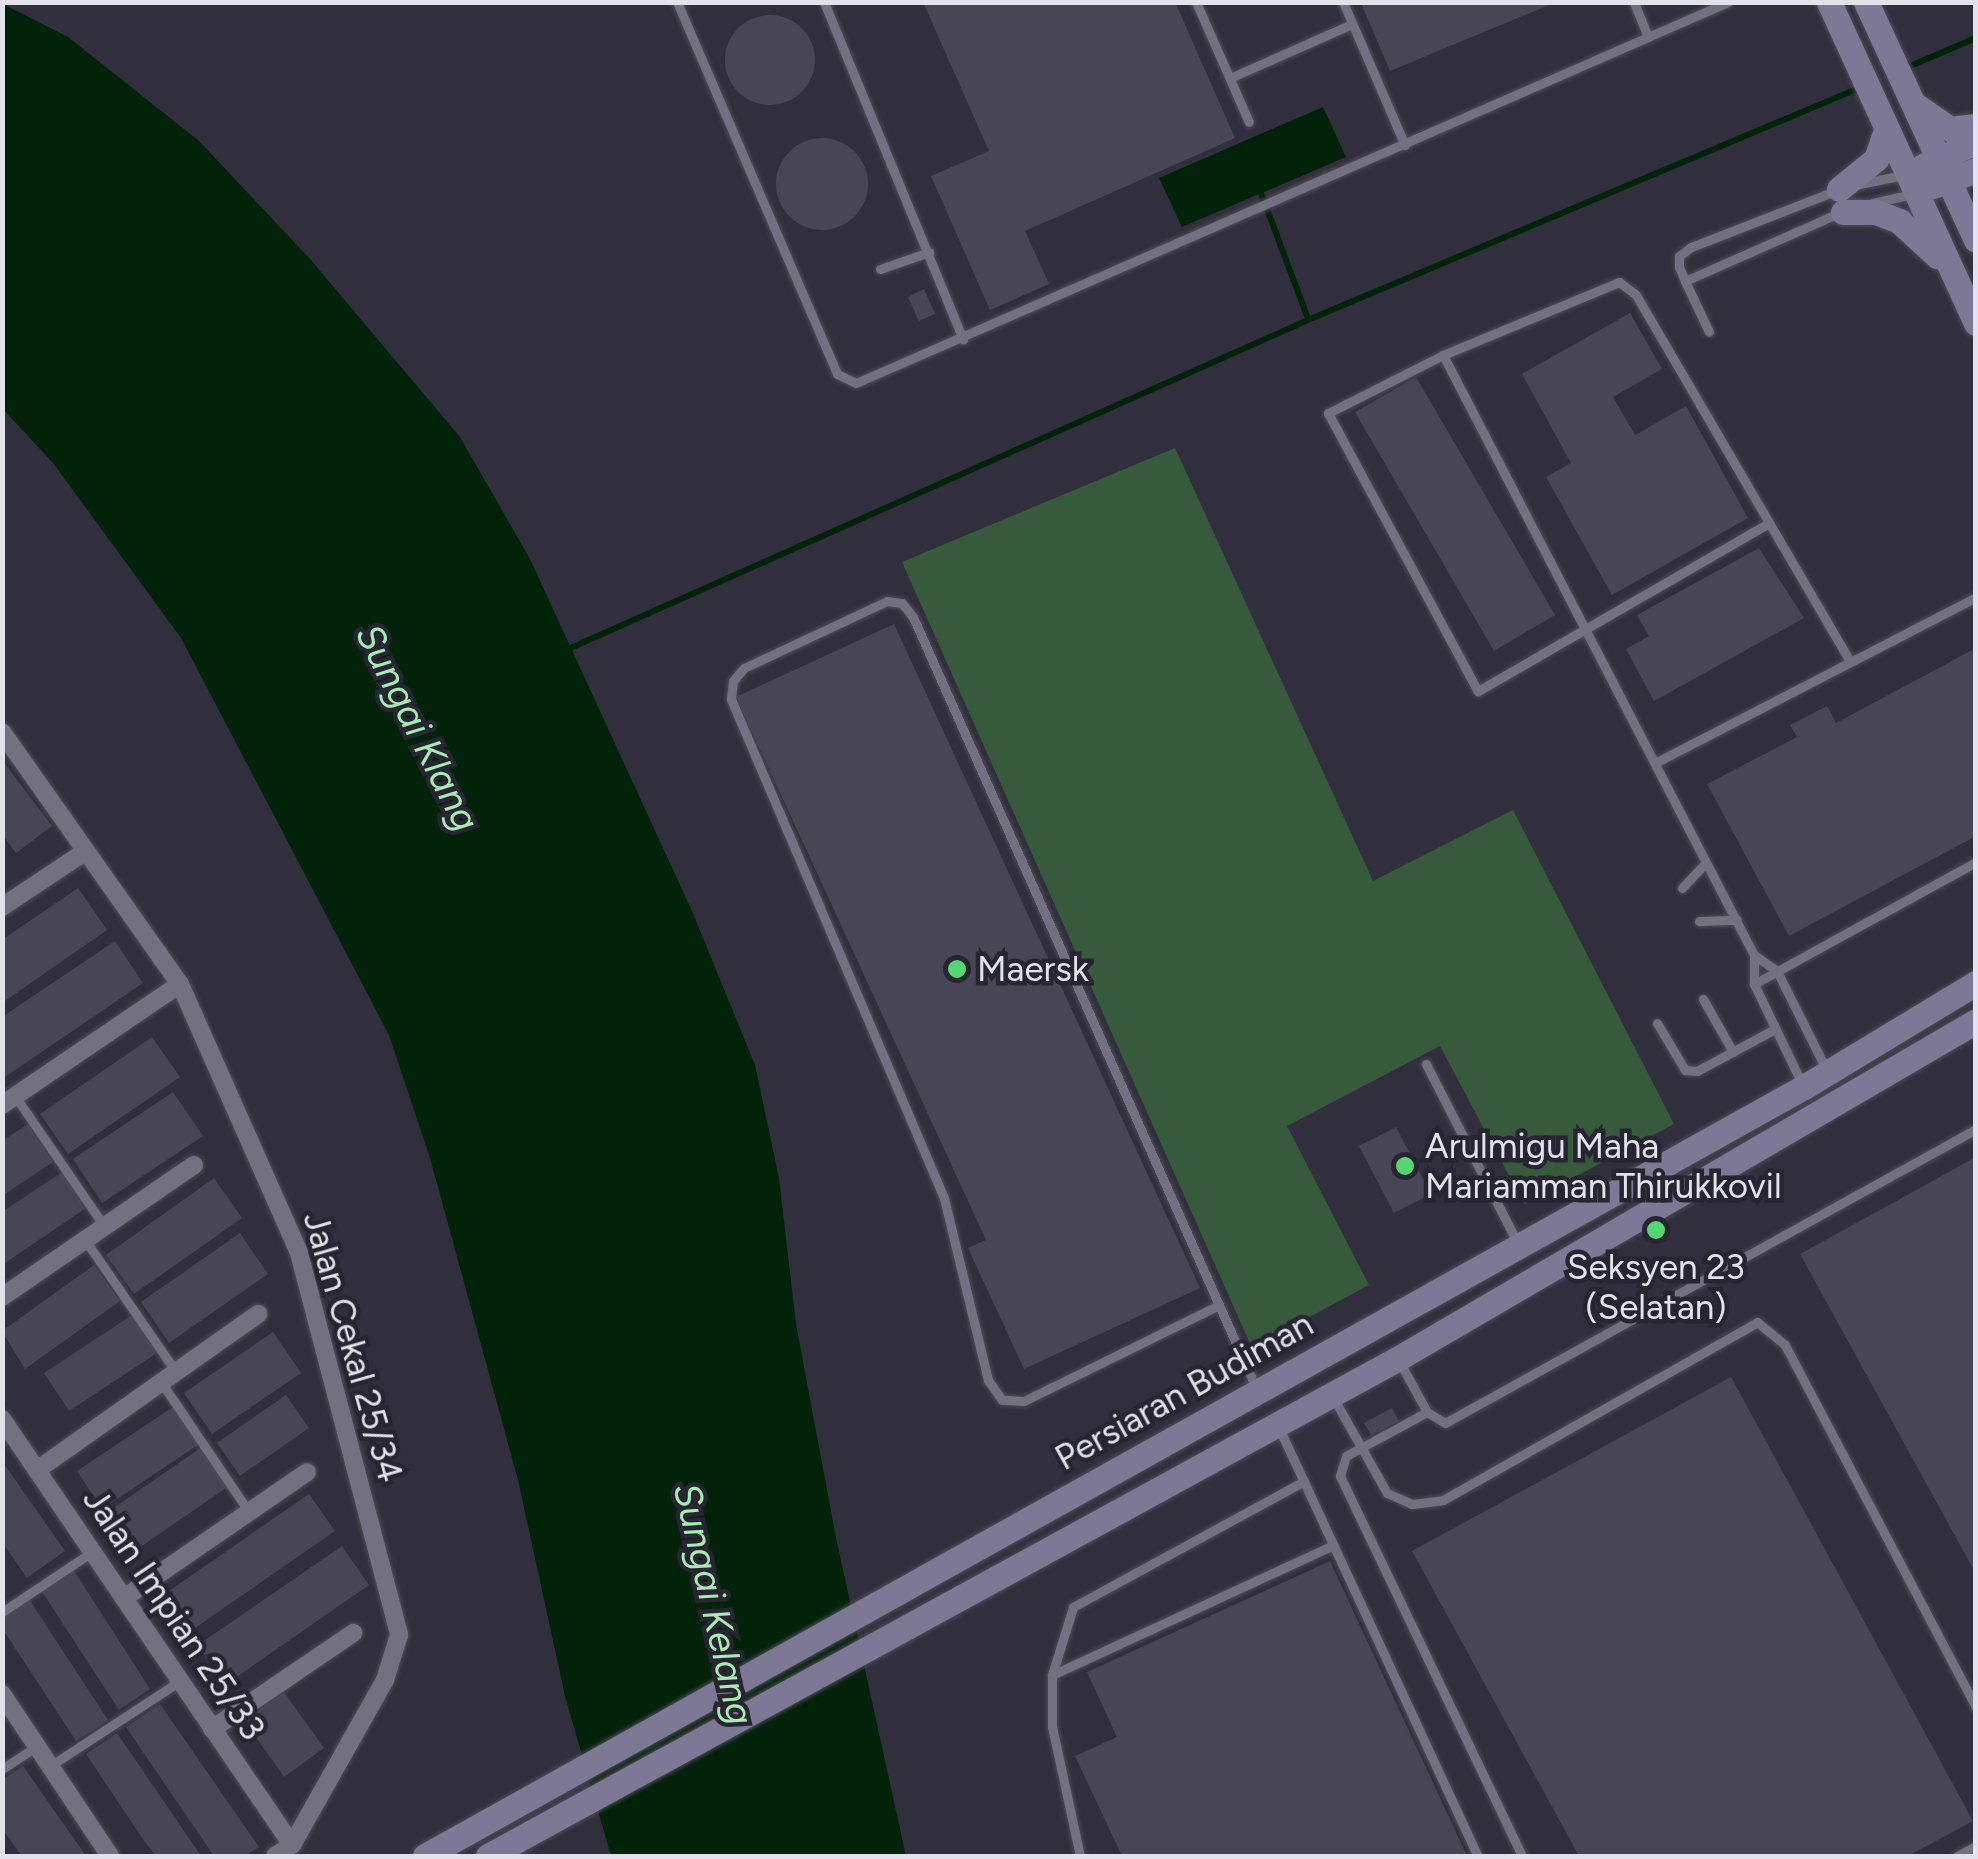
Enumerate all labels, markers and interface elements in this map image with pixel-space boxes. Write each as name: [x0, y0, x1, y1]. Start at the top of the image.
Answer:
water label: Sungai Klang: [345, 617, 489, 839]
place label: Maersk: [977, 948, 1089, 990]
marker: Maersk: [946, 958, 968, 980]
place label: Arulmigu Maha Mariamman Thirukkovil: [1425, 1125, 1782, 1207]
marker: Arulmigu Maha Mariamman Thirukkovil: [1394, 1155, 1416, 1177]
street label: Jalan Cekal 25/34: [294, 1207, 412, 1487]
marker: Seksyen 23 (Selatan): [1645, 1219, 1667, 1241]
place label: Seksyen 23 (Selatan): [1567, 1246, 1745, 1328]
street label: Persiaran Budiman: [1048, 1303, 1320, 1479]
water label: Sungai Kelang: [663, 1479, 763, 1729]
street label: Jalan Impian 25/33: [74, 1480, 274, 1748]

